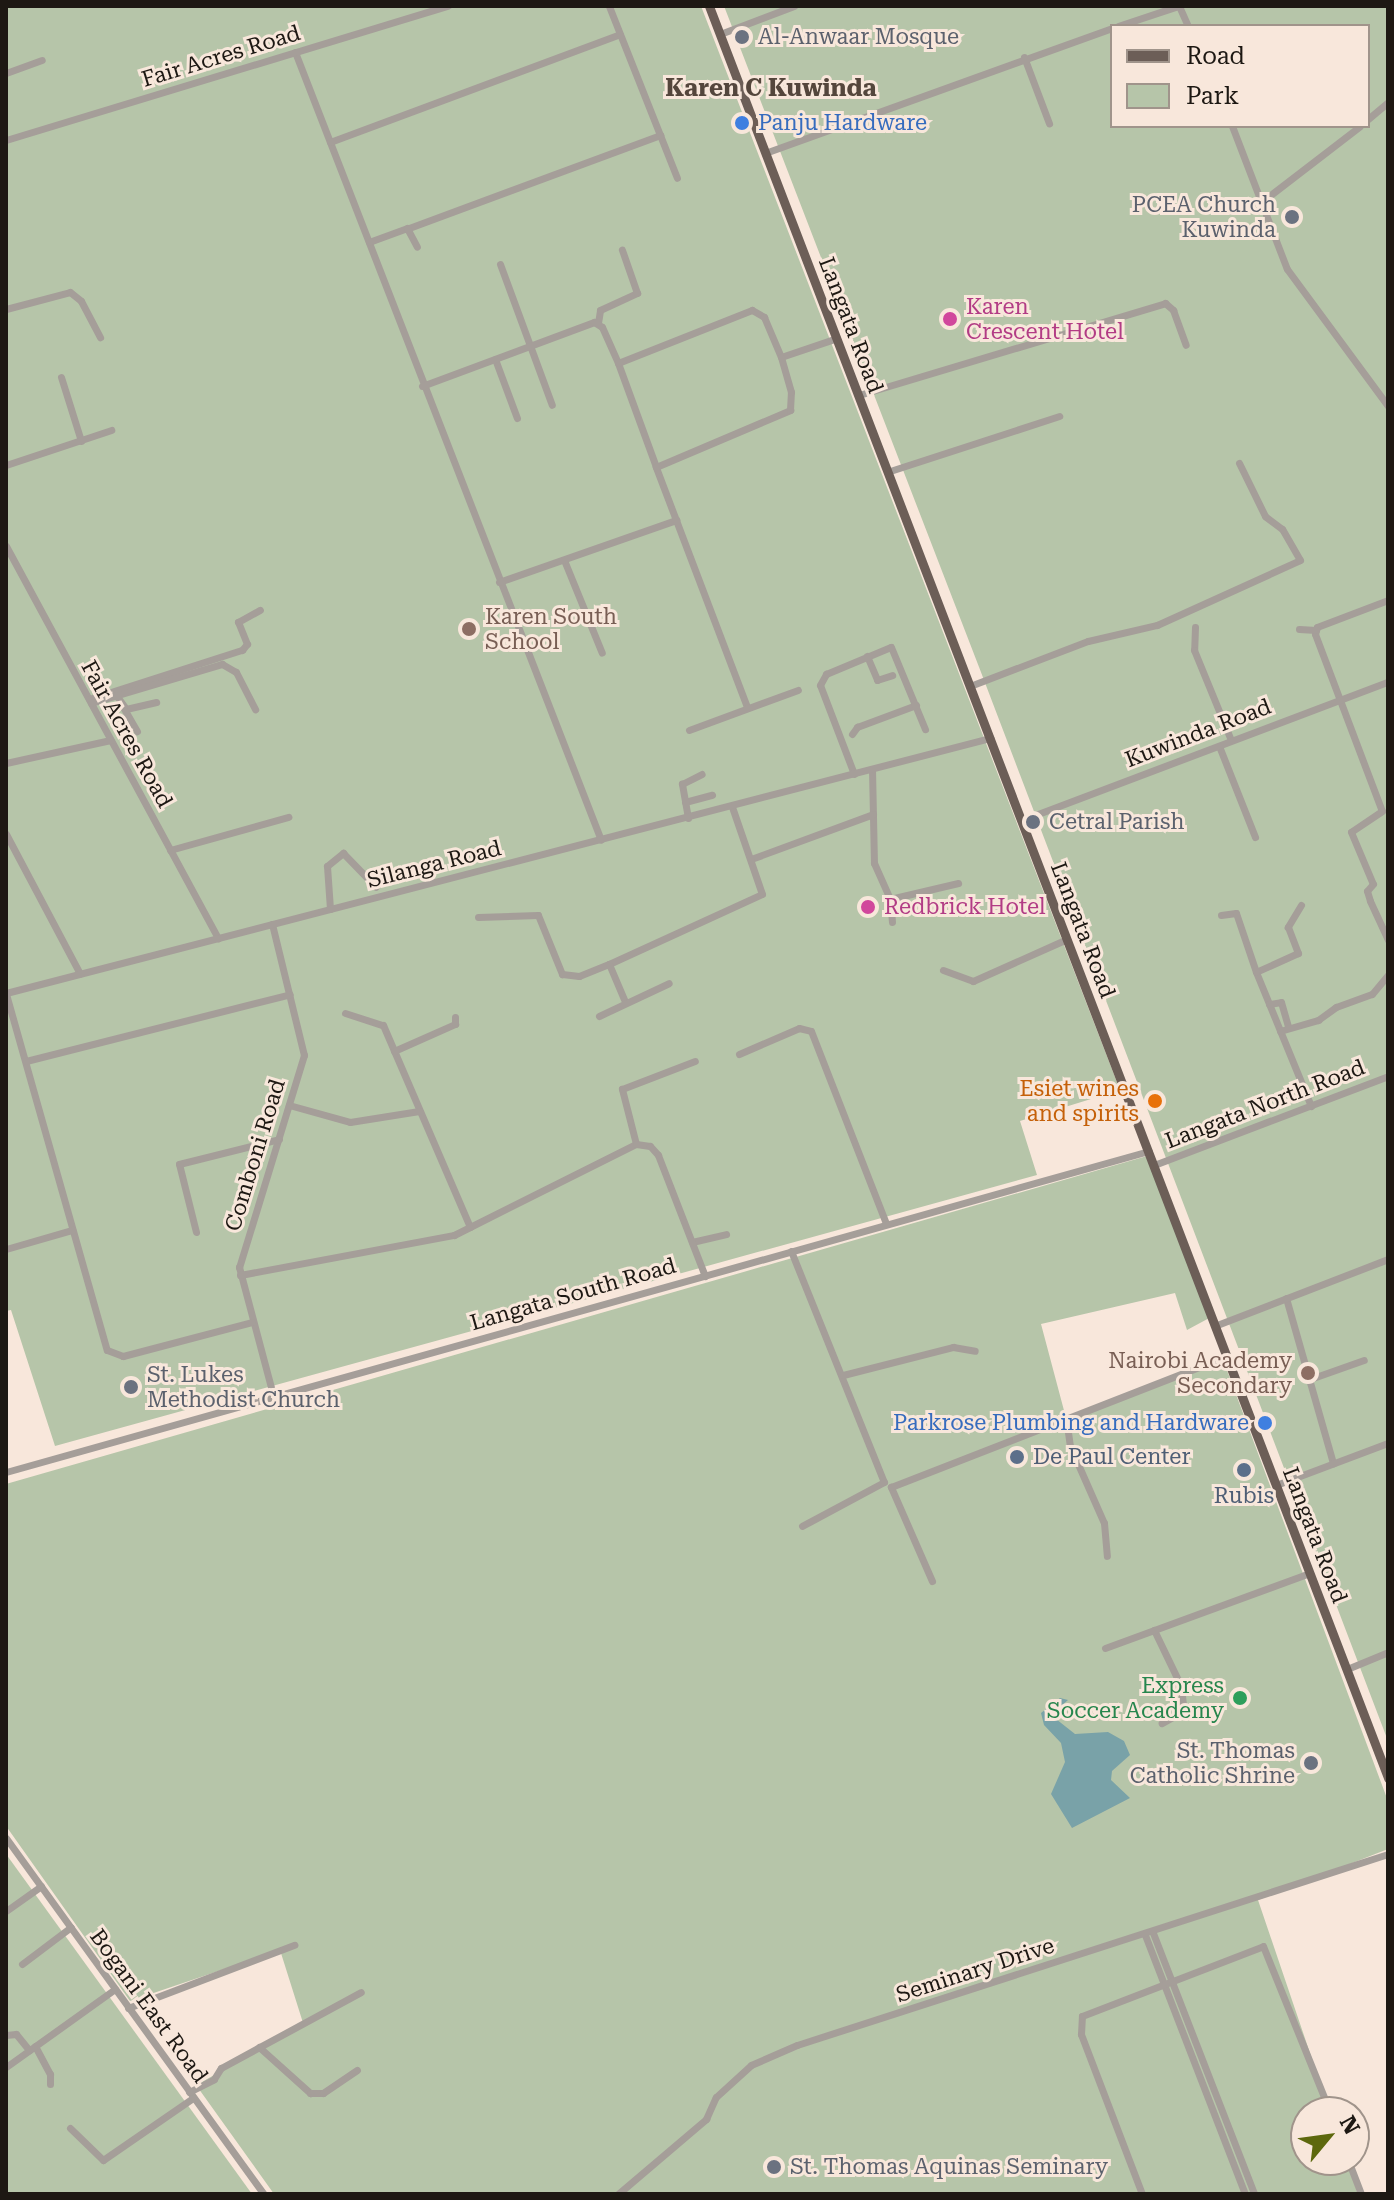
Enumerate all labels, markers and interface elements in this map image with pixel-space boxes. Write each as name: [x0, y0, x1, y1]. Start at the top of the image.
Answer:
street label: Fair Acres Road: [139, 19, 303, 93]
place label: Al-Anwaar Mosque: [758, 24, 959, 50]
legend: [1110, 24, 1370, 128]
marker: Al-Anwaar Mosque: [733, 28, 751, 46]
text: Road: [1186, 42, 1245, 70]
district label: Karen C Kuwinda: [665, 75, 877, 103]
text: Park: [1186, 82, 1239, 110]
place label: Panju Hardware: [758, 110, 927, 136]
marker: Panju Hardware: [733, 114, 751, 132]
place label: PCEA Church Kuwinda: [1132, 191, 1276, 242]
marker: PCEA Church Kuwinda: [1283, 208, 1301, 226]
street label: Langata Road: [813, 253, 889, 397]
place label: Karen Crescent Hotel: [966, 293, 1124, 344]
marker: Karen Crescent Hotel: [941, 310, 959, 328]
place label: Karen South School: [485, 603, 617, 654]
marker: Karen South School: [460, 620, 478, 638]
street label: Fair Acres Road: [76, 656, 178, 812]
street label: Kuwinda Road: [1121, 693, 1275, 773]
place label: Cetral Parish: [1049, 809, 1185, 835]
marker: Cetral Parish: [1024, 813, 1042, 831]
street label: Silanga Road: [364, 835, 504, 893]
street label: Langata Road: [1045, 858, 1121, 1002]
place label: Redbrick Hotel: [884, 894, 1046, 920]
marker: Redbrick Hotel: [859, 898, 877, 916]
street label: Langata North Road: [1161, 1054, 1369, 1154]
place label: Esiet wines and spirits: [1019, 1075, 1139, 1126]
street label: Comboni Road: [219, 1076, 291, 1234]
marker: Esiet wines and spirits: [1146, 1092, 1164, 1110]
street label: Langata South Road: [467, 1252, 679, 1336]
place label: Nairobi Academy Secondary: [1108, 1347, 1292, 1398]
place label: St. Lukes Methodist Church: [147, 1361, 340, 1412]
marker: Nairobi Academy Secondary: [1299, 1364, 1317, 1382]
marker: St. Lukes Methodist Church: [122, 1378, 140, 1396]
place label: Parkrose Plumbing and Hardware: [893, 1410, 1249, 1436]
marker: Parkrose Plumbing and Hardware: [1256, 1414, 1274, 1432]
place label: De Paul Center: [1033, 1444, 1190, 1470]
marker: De Paul Center: [1008, 1448, 1026, 1466]
marker: Rubis: [1235, 1461, 1253, 1479]
street label: Langata Road: [1277, 1463, 1353, 1607]
place label: Rubis: [1214, 1483, 1274, 1509]
place label: Express Soccer Academy: [1047, 1672, 1224, 1724]
marker: Express Soccer Academy: [1231, 1689, 1249, 1707]
place label: St. Thomas Catholic Shrine: [1130, 1737, 1295, 1788]
marker: St. Thomas Catholic Shrine: [1302, 1754, 1320, 1772]
street label: Bogani East Road: [84, 1924, 214, 2088]
street label: Seminary Drive: [893, 1932, 1057, 2008]
north arrow: [1290, 2096, 1370, 2176]
text: N: [1335, 2112, 1365, 2139]
place label: St. Thomas Aquinas Seminary: [790, 2154, 1108, 2180]
marker: St. Thomas Aquinas Seminary: [765, 2158, 783, 2176]

